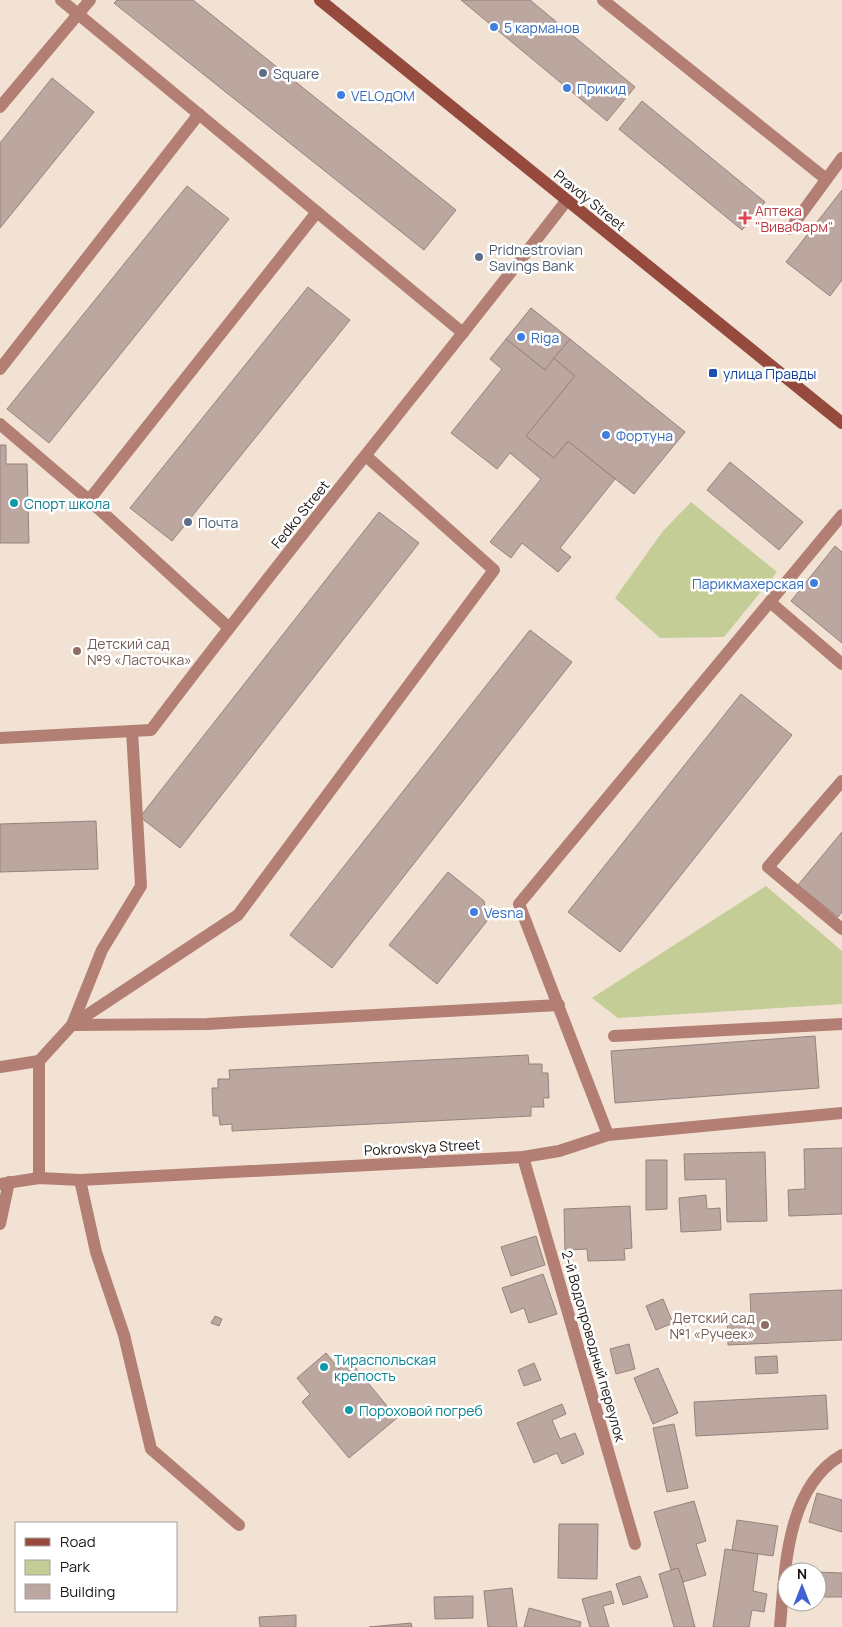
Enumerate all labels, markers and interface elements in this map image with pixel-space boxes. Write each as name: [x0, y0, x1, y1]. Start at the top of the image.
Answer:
place label: 5 карманов: [504, 18, 580, 37]
marker: 5 карманов: [488, 21, 500, 33]
place label: Square: [273, 64, 319, 83]
marker: Square: [257, 67, 269, 79]
place label: Прикид: [577, 79, 626, 98]
marker: Прикид: [561, 82, 573, 94]
place label: VELOдOM: [351, 86, 415, 105]
marker: VELOдOM: [335, 89, 347, 101]
street label: Pravdy Street: [550, 165, 630, 235]
place label: Аптека "ВиваФарм": [755, 201, 834, 236]
marker: Аптека "ВиваФарм": [739, 212, 751, 224]
place label: Pridnestrovian Savings Bank: [489, 240, 583, 275]
marker: Pridnestrovian Savings Bank: [473, 251, 485, 263]
place label: Riga: [531, 328, 559, 347]
marker: Riga: [515, 331, 527, 343]
place label: улица Правды: [723, 364, 816, 383]
marker: улица Правды: [707, 367, 719, 379]
place label: Фортуна: [616, 426, 673, 445]
marker: Фортуна: [600, 429, 612, 441]
street label: Fedko Street: [267, 476, 334, 552]
place label: Спорт школа: [24, 494, 110, 513]
marker: Спорт школа: [8, 497, 20, 509]
place label: Почта: [198, 513, 238, 532]
marker: Почта: [182, 516, 194, 528]
place label: Парикмахерская: [692, 574, 804, 593]
marker: Парикмахерская: [808, 577, 820, 589]
place label: Детский сад №9 «Ласточка»: [87, 634, 192, 669]
marker: Детский сад №9 «Ласточка»: [71, 645, 83, 657]
place label: Vesna: [484, 903, 523, 922]
marker: Vesna: [468, 906, 480, 918]
street label: Pokrovskya Street: [363, 1134, 481, 1160]
street label: 2-й Водопроводный переулок: [558, 1248, 631, 1445]
place label: Детский сад №1 «Ручеек»: [669, 1308, 755, 1343]
marker: Детский сад №1 «Ручеек»: [759, 1319, 771, 1331]
place label: Тираспольская крепость: [334, 1350, 436, 1385]
marker: Тираспольская крепость: [318, 1361, 330, 1373]
place label: Пороховой погреб: [359, 1401, 483, 1420]
marker: Пороховой погреб: [343, 1404, 355, 1416]
legend: [15, 1522, 178, 1612]
text: Road: [60, 1531, 96, 1552]
text: Park: [60, 1556, 90, 1577]
north arrow: [777, 1562, 827, 1612]
text: N: [797, 1564, 807, 1583]
text: Building: [60, 1581, 115, 1602]

